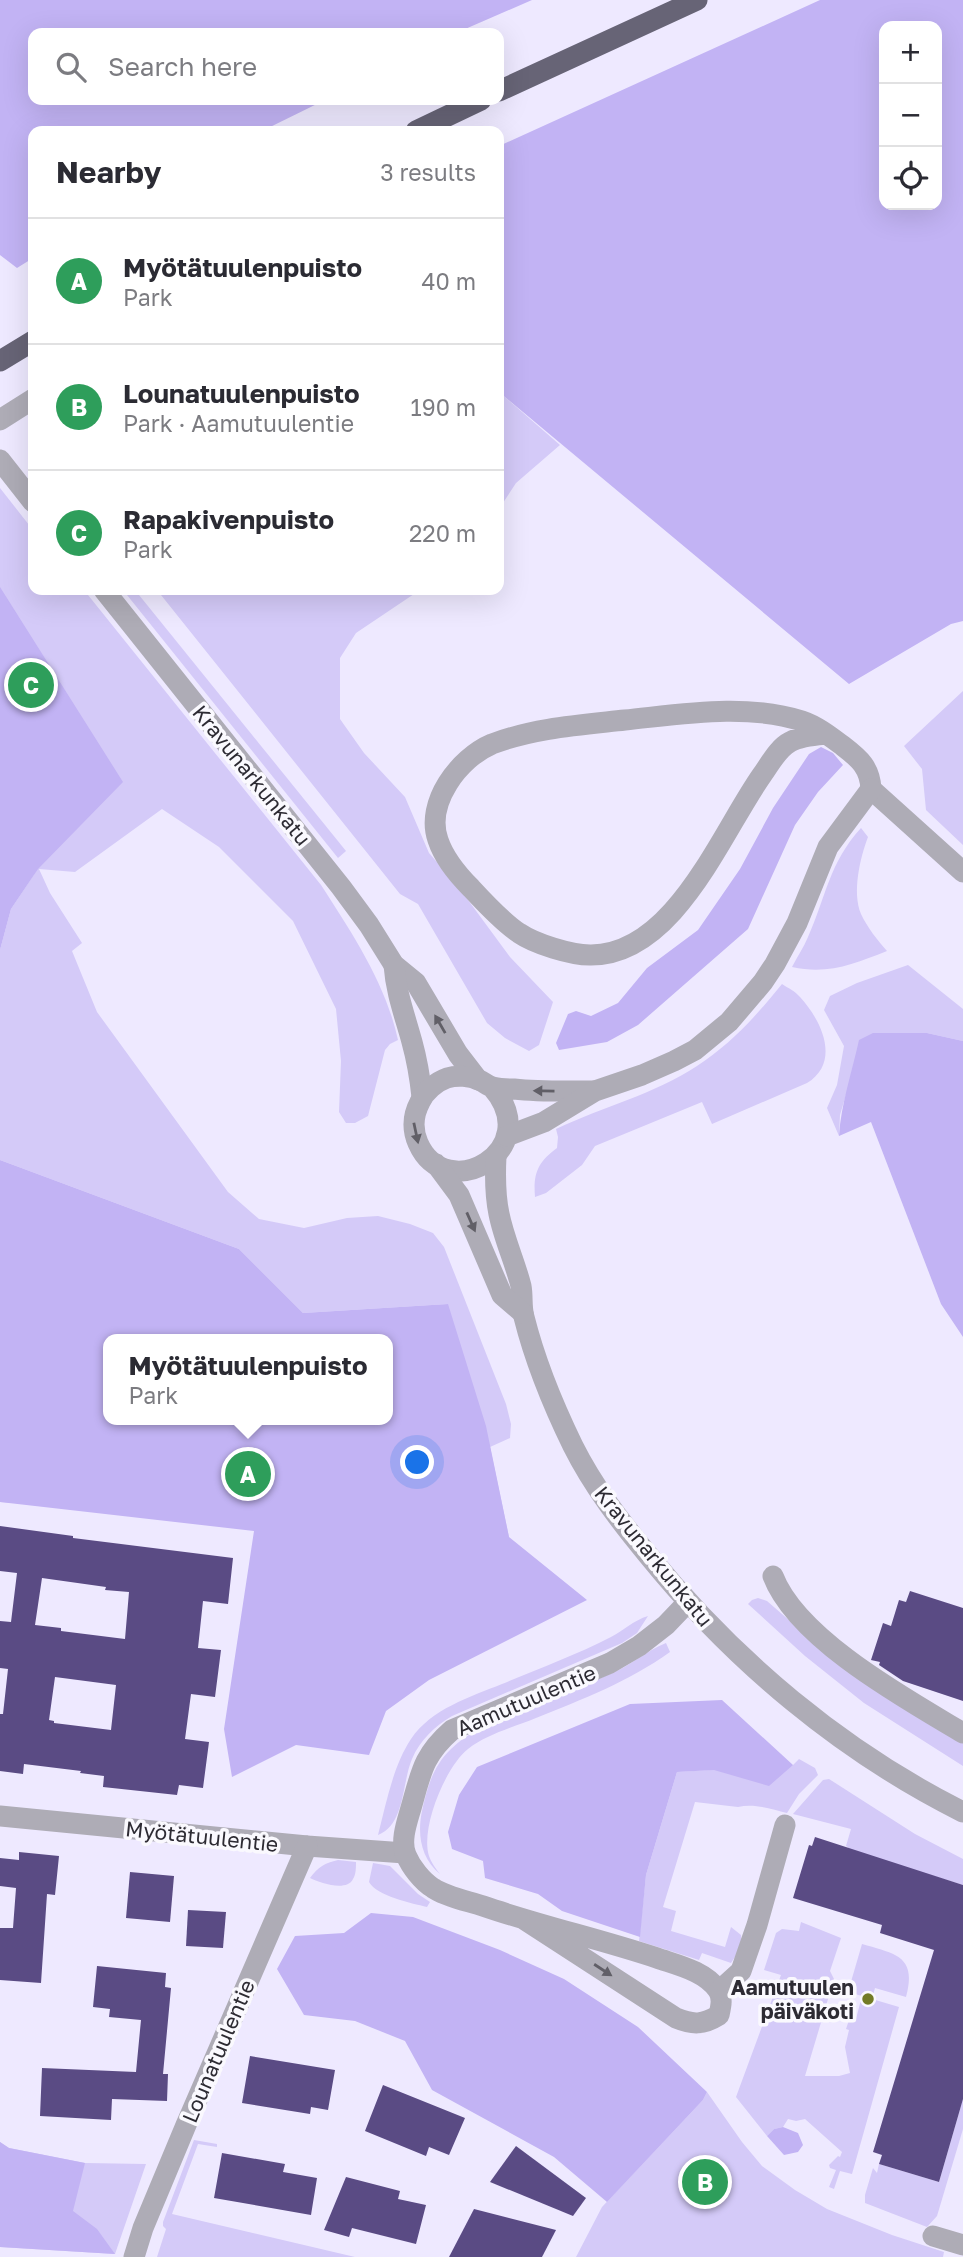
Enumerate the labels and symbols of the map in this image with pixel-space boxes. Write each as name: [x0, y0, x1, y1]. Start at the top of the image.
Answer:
pin: C: [8, 659, 54, 711]
street label: Kravunarkunkatu: [187, 699, 317, 851]
one-way arrow: [433, 1014, 446, 1033]
one-way arrow: [532, 1085, 554, 1097]
one-way arrow: [411, 1122, 422, 1144]
one-way arrow: [465, 1212, 477, 1232]
your location: [400, 1445, 434, 1479]
pin: A: [225, 1448, 271, 1500]
street label: Kravunarkunkatu: [589, 1480, 719, 1632]
street label: Aamutuulentie: [453, 1659, 599, 1741]
street label: Myötätuulentie: [124, 1815, 280, 1857]
one-way arrow: [593, 1963, 613, 1976]
place label: Aamutuulen päiväkoti: [731, 1974, 854, 2024]
street label: Lounatuulentie: [176, 1975, 260, 2127]
marker: Aamutuulen päiväkoti: [860, 1991, 876, 2007]
pin: B: [682, 2156, 728, 2208]

